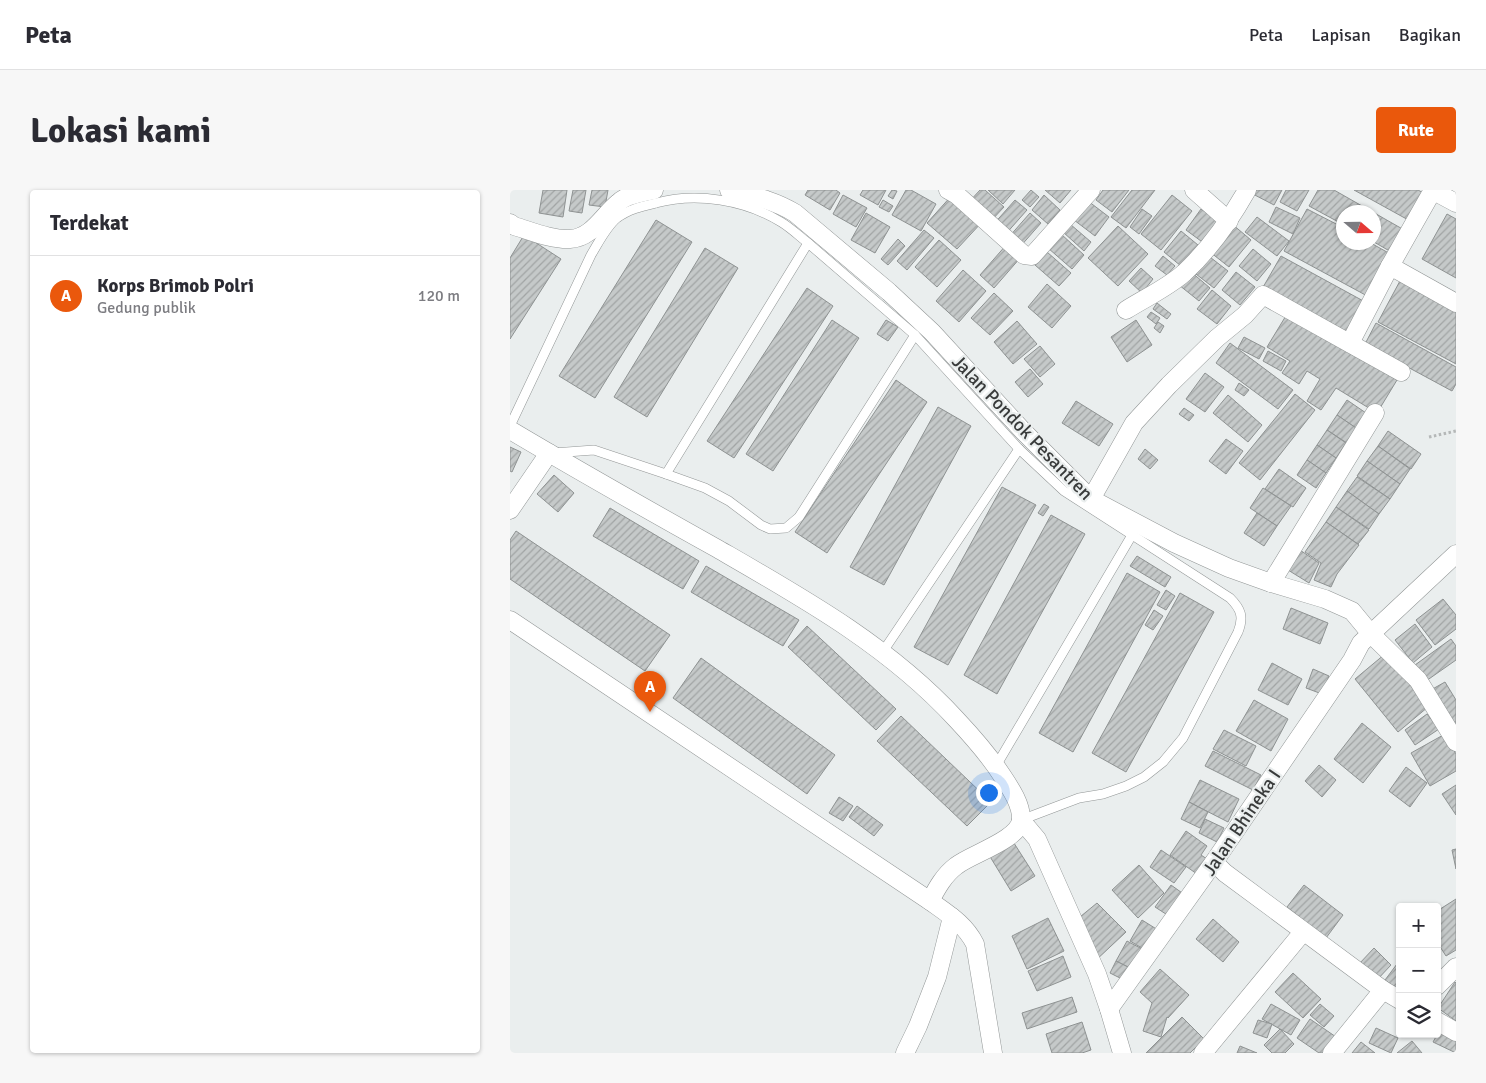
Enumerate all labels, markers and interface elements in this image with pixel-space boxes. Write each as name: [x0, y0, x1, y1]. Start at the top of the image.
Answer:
text: Peta: [25, 20, 72, 50]
text: Peta: [1249, 24, 1283, 46]
text: Lapisan: [1311, 24, 1371, 46]
text: Bagikan: [1399, 24, 1461, 46]
button: Rute: [1376, 107, 1456, 153]
text: Lokasi kami: [30, 109, 211, 152]
north arrow: [1336, 205, 1381, 250]
text: Terdekat: [50, 210, 129, 236]
text: Korps Brimob Polri: [97, 274, 254, 298]
text: A: [61, 286, 71, 306]
text: 120 m: [418, 286, 460, 306]
text: Gedung publik: [97, 298, 196, 318]
street label: Jalan Pondok Pesantren: [947, 350, 1098, 505]
pin: A: [634, 671, 666, 712]
street label: Jalan Bhineka I: [1197, 765, 1286, 880]
your location: [976, 780, 1002, 806]
map controls: [1396, 903, 1441, 1038]
button: +: [1396, 903, 1441, 948]
button: −: [1396, 948, 1441, 993]
button: layers: [1396, 993, 1441, 1038]

